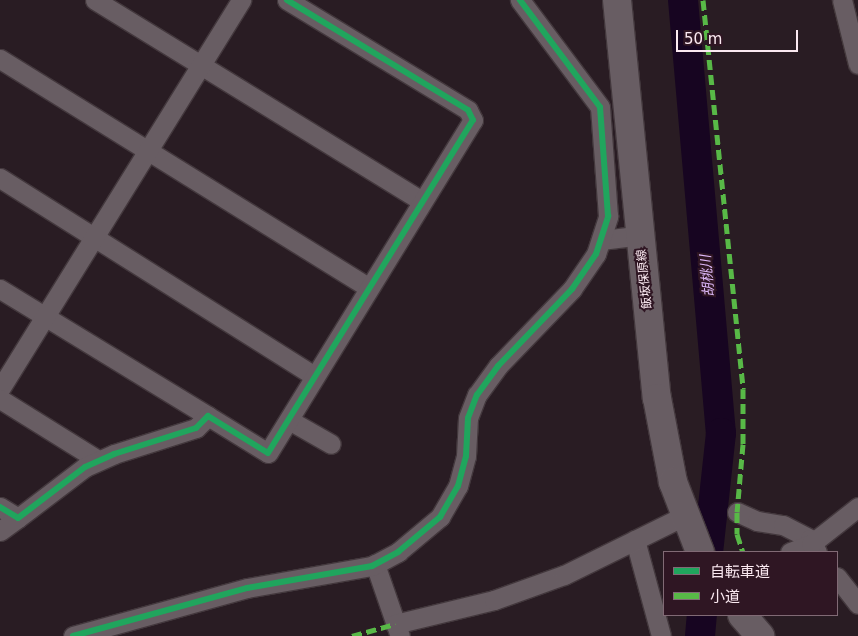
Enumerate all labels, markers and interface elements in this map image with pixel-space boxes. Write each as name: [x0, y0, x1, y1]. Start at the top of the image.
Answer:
scale bar: [678, 20, 800, 52]
text: 50 m: [684, 30, 722, 48]
street label: 飯坂保原線: [635, 248, 655, 310]
water label: 胡桃川: [697, 254, 717, 298]
legend: [663, 551, 838, 616]
text: 自転車道: [710, 563, 770, 581]
text: 小道: [710, 588, 740, 606]

